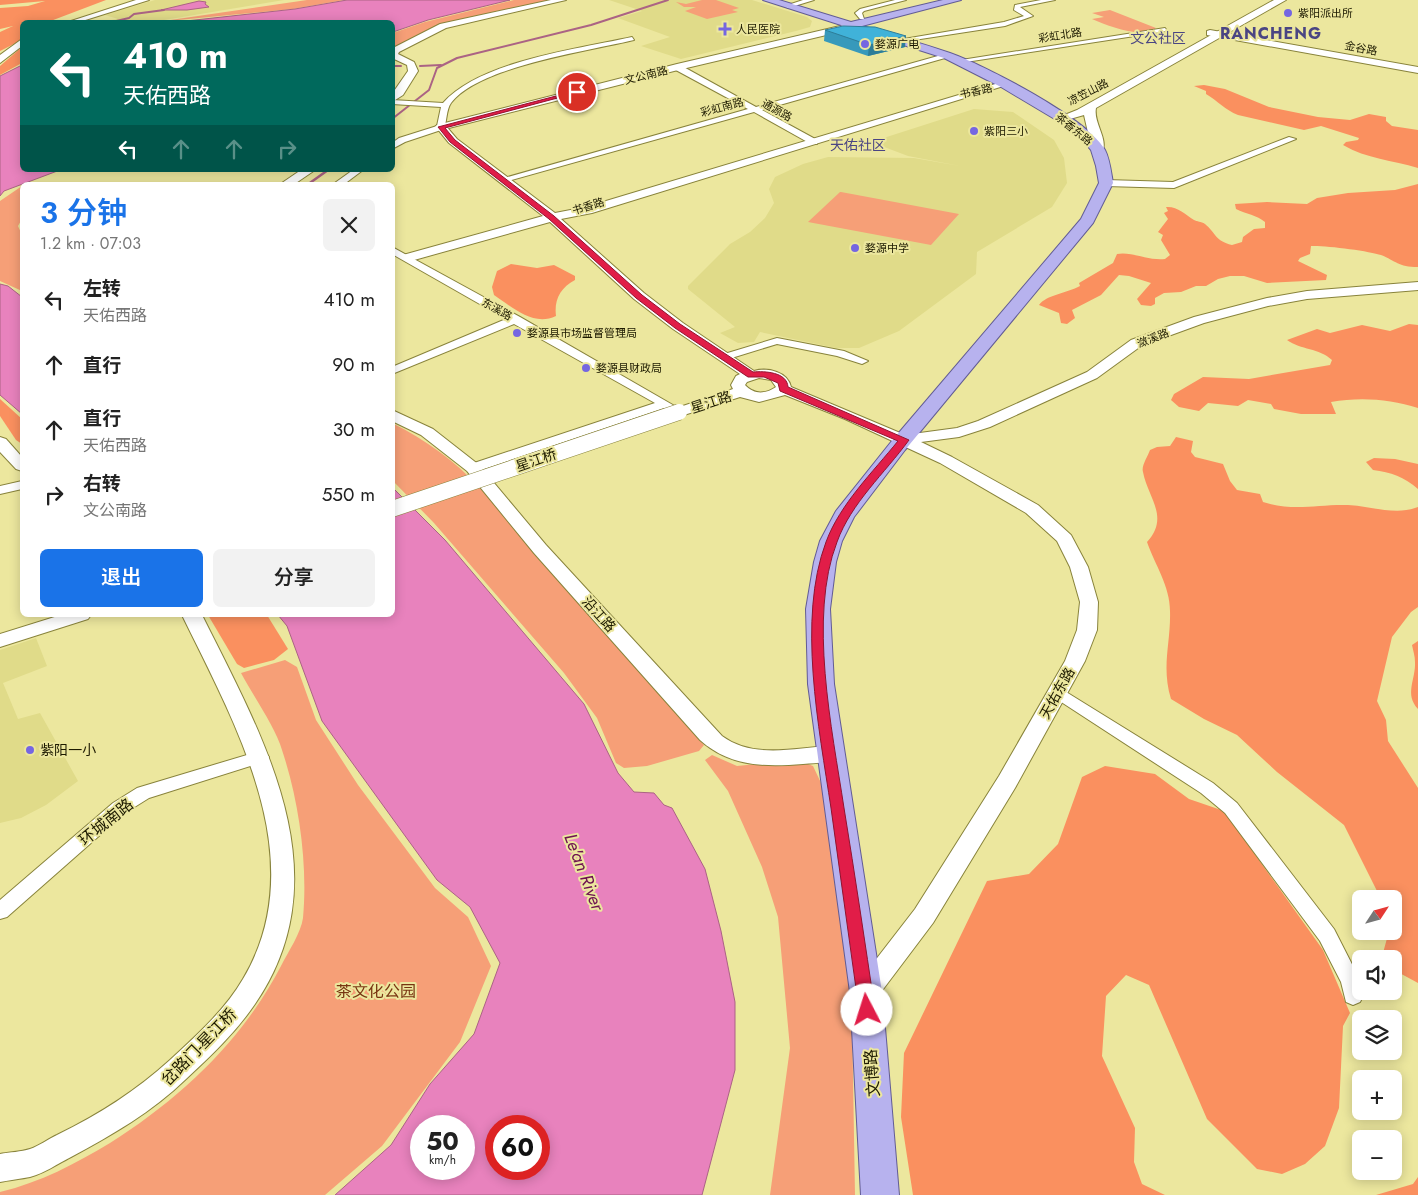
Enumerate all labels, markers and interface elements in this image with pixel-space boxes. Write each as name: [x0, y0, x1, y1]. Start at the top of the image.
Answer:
place label: 紫阳派出所: [1298, 5, 1353, 21]
marker: 紫阳派出所: [1282, 7, 1294, 19]
place label: 人民医院: [736, 21, 780, 37]
marker: 人民医院: [718, 22, 732, 36]
district label: RANCHENG: [1220, 22, 1322, 45]
street label: 彩虹北路: [1037, 24, 1083, 46]
district label: 文公社区: [1130, 28, 1186, 48]
text: 410 m: [123, 31, 228, 81]
place label: 婺源广电: [875, 36, 919, 52]
street label: 金谷路: [1343, 37, 1379, 59]
marker: 婺源广电: [859, 38, 871, 50]
icon: left: [40, 40, 105, 105]
street label: 文公南路: [623, 62, 669, 88]
pin: [556, 71, 598, 113]
street label: 凉笠山路: [1065, 75, 1111, 109]
icon: arrive: [563, 78, 591, 106]
text: 天佑西路: [123, 79, 211, 111]
street label: 书香路: [958, 79, 994, 103]
street label: 彩虹南路: [699, 94, 745, 120]
street label: 通源路: [759, 95, 795, 125]
street label: 茶香东路: [1052, 109, 1096, 149]
place label: 紫阳三小: [984, 123, 1028, 139]
marker: 紫阳三小: [968, 125, 980, 137]
icon: left: [114, 135, 142, 163]
icon: ahead: [167, 135, 195, 163]
icon: ahead: [220, 135, 248, 163]
icon: right: [273, 135, 301, 163]
district label: 天佑社区: [830, 135, 886, 155]
text: 3 分钟: [40, 191, 127, 234]
street label: 书香路: [570, 194, 606, 218]
button: close: [323, 199, 375, 251]
text: 1.2 km · 07:03: [40, 232, 141, 255]
place label: 婺源中学: [865, 240, 909, 256]
marker: 婺源中学: [849, 242, 861, 254]
text: 左转: [83, 275, 121, 302]
icon: left: [40, 286, 68, 314]
text: 410 m: [323, 286, 375, 313]
street label: 东溪路: [479, 294, 515, 324]
text: 天佑西路: [83, 304, 147, 327]
place label: 婺源县市场监督管理局: [527, 325, 637, 341]
street label: 潋溪路: [1135, 325, 1171, 351]
marker: 婺源县市场监督管理局: [511, 327, 523, 339]
icon: ahead: [40, 351, 68, 379]
text: 90 m: [332, 351, 375, 378]
text: 直行: [83, 352, 121, 379]
place label: 婺源县财政局: [596, 360, 662, 376]
marker: 婺源县财政局: [580, 362, 592, 374]
street label: 星江路: [688, 386, 734, 418]
text: 直行: [83, 405, 121, 432]
icon: ahead: [40, 416, 68, 444]
text: 30 m: [333, 416, 375, 443]
text: 天佑西路: [83, 434, 147, 457]
street label: 星江桥: [513, 444, 559, 476]
text: 右转: [83, 470, 121, 497]
icon: right: [40, 481, 68, 509]
text: 550 m: [322, 481, 375, 508]
text: 文公南路: [83, 499, 147, 522]
button: 退出: [40, 549, 203, 607]
button: 分享: [213, 549, 375, 607]
street label: 沿江路: [578, 592, 620, 636]
street label: 天佑东路: [1035, 664, 1079, 722]
place label: 紫阳一小: [40, 740, 96, 760]
marker: 紫阳一小: [24, 744, 36, 756]
street label: 环城南路: [74, 793, 138, 851]
water label: Le'an River: [557, 830, 611, 915]
north arrow: [1352, 890, 1402, 940]
map controls: [1352, 890, 1402, 1180]
button: sound: [1352, 950, 1402, 1000]
park label: 茶文化公园: [336, 980, 416, 1003]
position arrow: [840, 983, 892, 1035]
street label: 岔路门-星江桥: [156, 1003, 242, 1091]
button: layers: [1352, 1010, 1402, 1060]
street label: 文博路: [859, 1048, 885, 1098]
button: +: [1352, 1070, 1402, 1120]
speed limit sign: 60: [485, 1115, 550, 1180]
text: 50: [426, 1123, 459, 1159]
button: −: [1352, 1130, 1402, 1180]
text: km/h: [429, 1151, 456, 1169]

